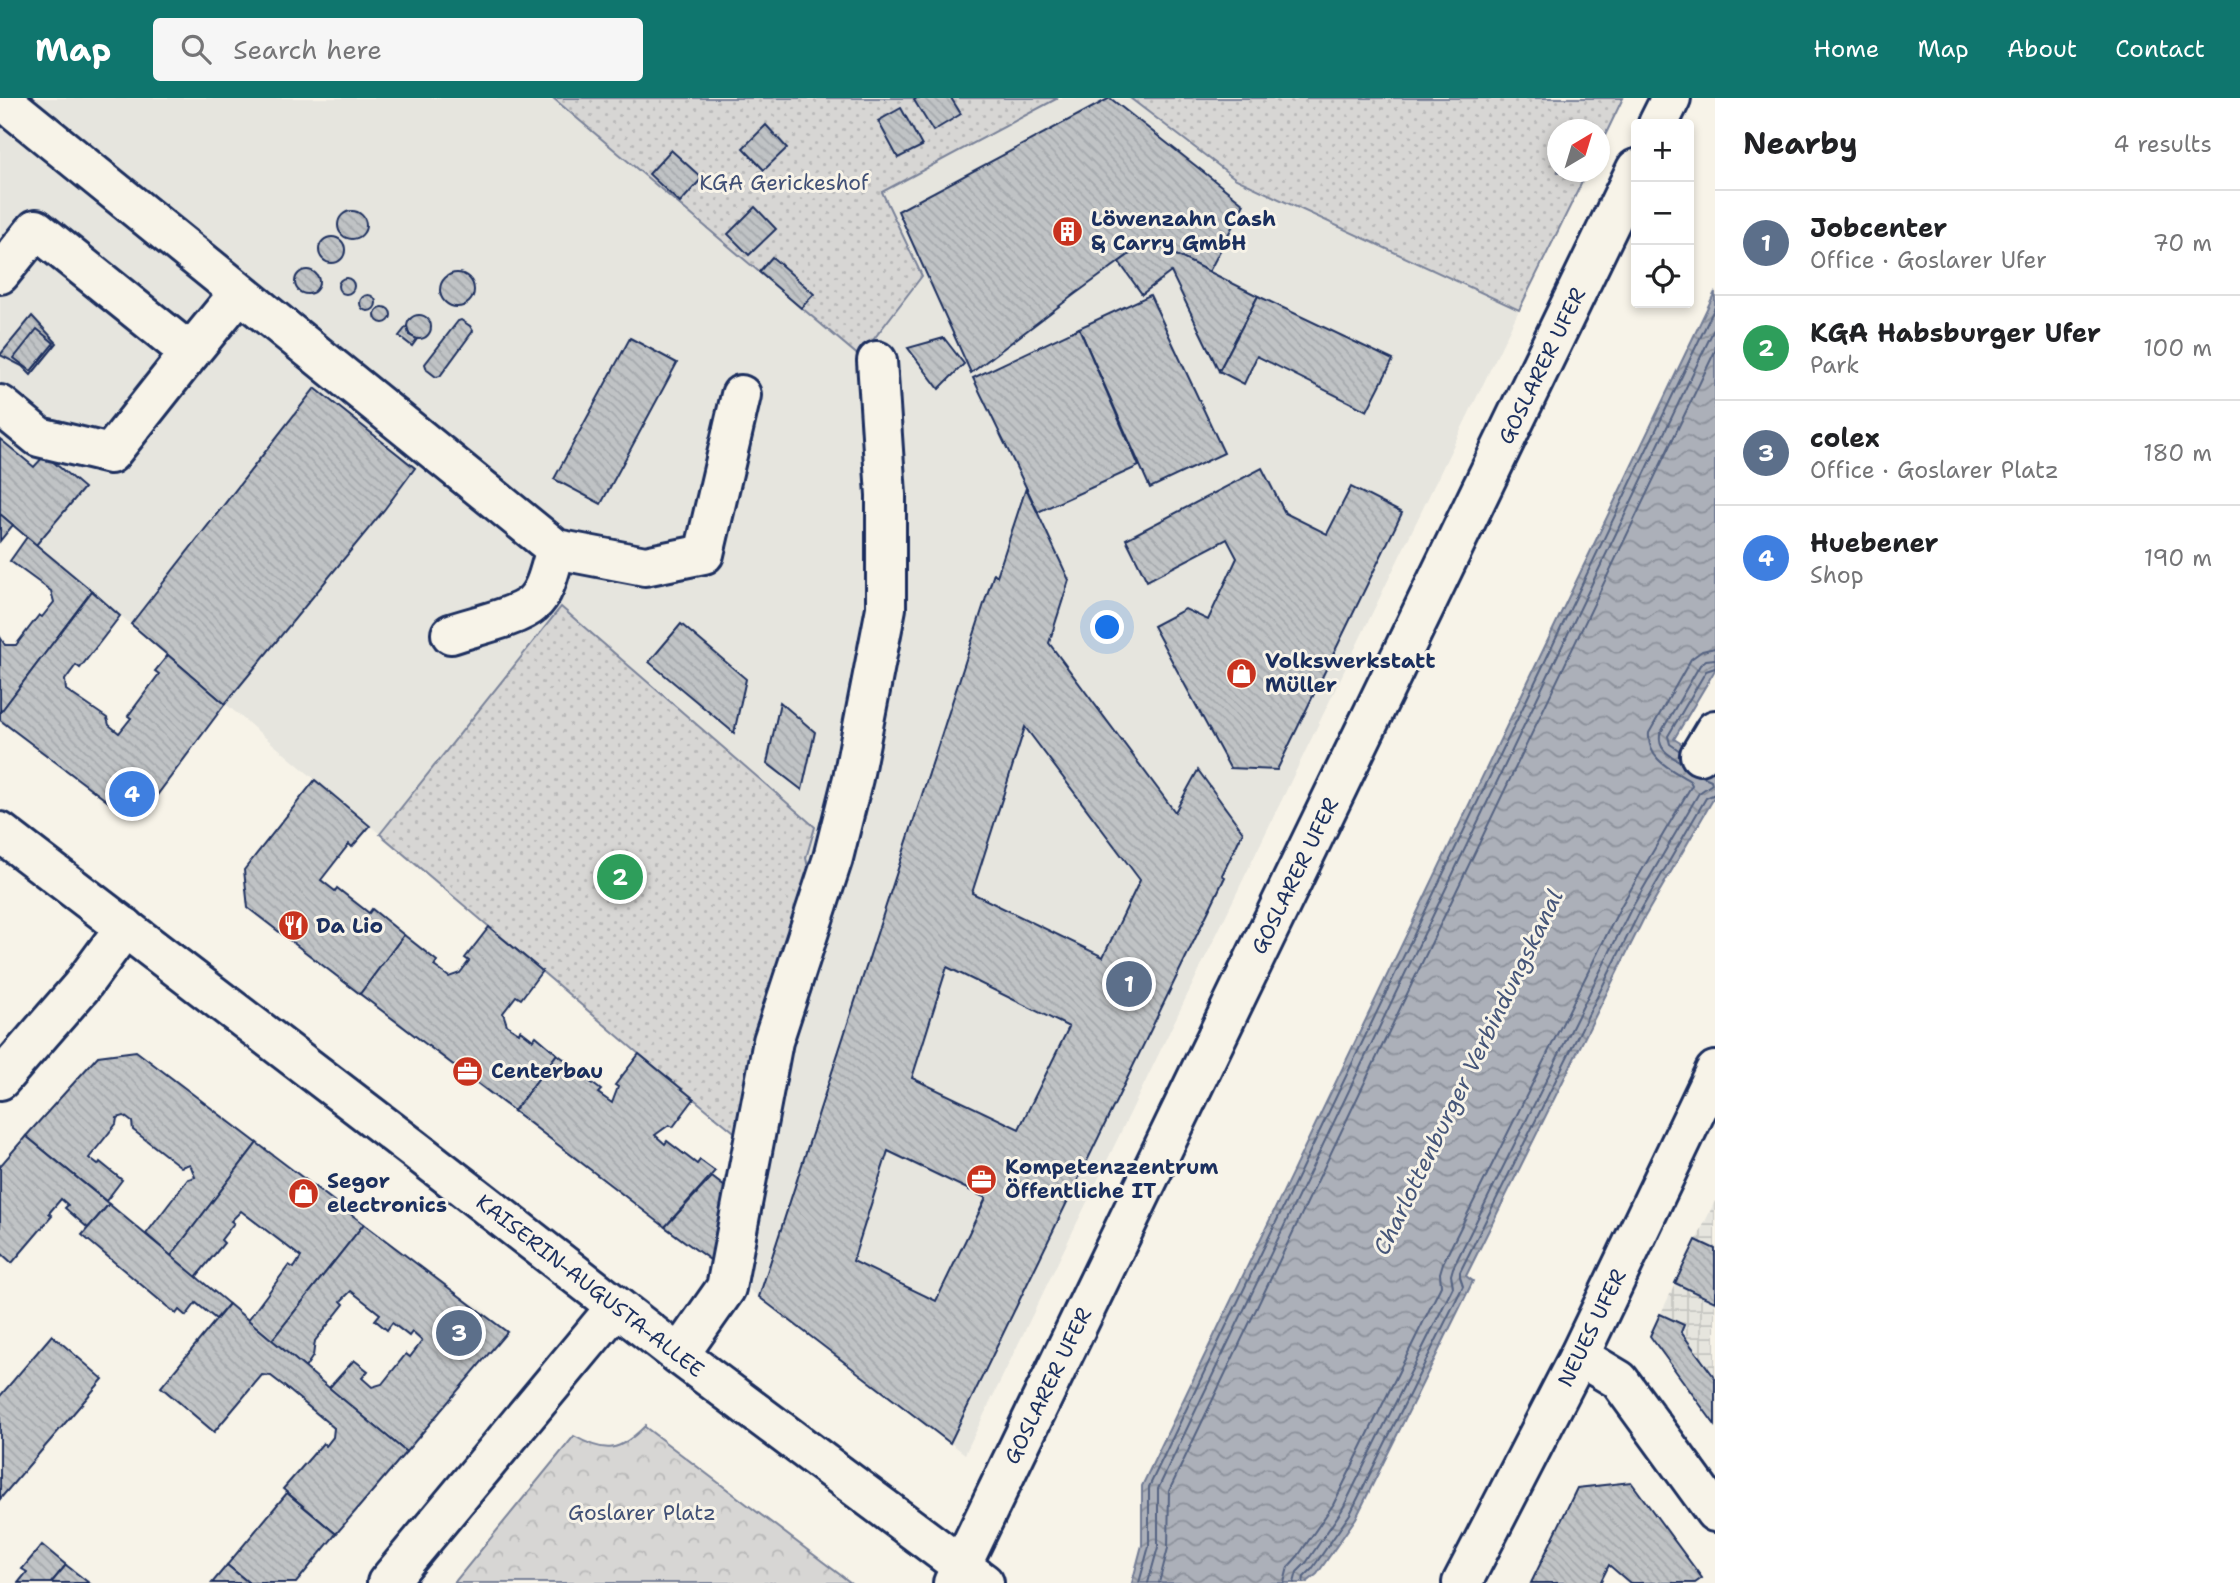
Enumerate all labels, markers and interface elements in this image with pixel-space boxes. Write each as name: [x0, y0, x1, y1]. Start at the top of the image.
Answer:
search box: [153, 18, 643, 81]
text: Map: [35, 27, 111, 72]
icon: search: [177, 30, 215, 68]
text: Search here: [233, 32, 382, 67]
text: Home: [1813, 33, 1879, 65]
text: Map: [1917, 33, 1969, 65]
text: About: [2007, 33, 2077, 65]
text: Contact: [2115, 33, 2205, 65]
north arrow: [1547, 119, 1610, 182]
map controls: [1631, 119, 1694, 308]
button: +: [1631, 119, 1694, 182]
text: Nearby: [1743, 123, 1858, 164]
text: 4 results: [2113, 129, 2212, 159]
park label: KGA Gerickeshof: [699, 169, 869, 197]
button: −: [1631, 182, 1694, 245]
place label: Löwenzahn Cash & Carry GmbH: [1091, 205, 1276, 257]
text: Jobcenter: [1810, 210, 1947, 245]
building icon: Löwenzahn Cash & Carry GmbH: [1051, 214, 1085, 248]
text: 1: [1761, 228, 1771, 258]
text: 70 m: [2153, 228, 2212, 258]
button: locate: [1631, 245, 1694, 308]
text: Office · Goslarer Ufer: [1810, 245, 2047, 275]
street label: GOSLARER UFER: [1492, 283, 1592, 449]
text: KGA Habsburger Ufer: [1810, 315, 2101, 350]
text: 2: [1758, 333, 1774, 363]
text: 100 m: [2143, 333, 2212, 363]
text: Park: [1810, 350, 1859, 380]
text: colex: [1810, 420, 1880, 455]
text: 3: [1758, 438, 1774, 468]
text: 180 m: [2143, 438, 2212, 468]
text: Office · Goslarer Platz: [1810, 455, 2059, 485]
text: Huebener: [1810, 525, 1939, 560]
text: 4: [1758, 543, 1774, 573]
text: 190 m: [2144, 543, 2212, 573]
text: Shop: [1810, 560, 1864, 590]
your location: [1090, 610, 1124, 644]
place label: Volkswerkstatt Müller: [1265, 647, 1435, 699]
shop icon: Volkswerkstatt Müller: [1225, 656, 1259, 690]
pin: 4: [109, 768, 155, 820]
street label: GOSLARER UFER: [1245, 793, 1345, 959]
pin: 2: [597, 851, 643, 903]
water label: Charlottenburger Verbindungskanal: [1366, 884, 1570, 1260]
restaurant icon: Da Lio: [276, 909, 310, 943]
place label: Da Lio: [316, 912, 383, 940]
pin: 1: [1106, 958, 1152, 1010]
office icon: Centerbau: [451, 1054, 485, 1088]
place label: Centerbau: [491, 1057, 603, 1085]
place label: Kompetenzzentrum Öffentliche IT: [1005, 1153, 1218, 1205]
office icon: Kompetenzzentrum Öffentliche IT: [965, 1162, 999, 1196]
place label: Segor electronics: [327, 1167, 447, 1219]
shop icon: Segor electronics: [287, 1176, 321, 1210]
street label: KAISERIN-AUGUSTA-ALLEE: [470, 1188, 710, 1384]
street label: NEUES UFER: [1551, 1264, 1633, 1392]
street label: GOSLARER UFER: [998, 1303, 1098, 1469]
pin: 3: [436, 1307, 482, 1359]
park label: Goslarer Platz: [568, 1499, 716, 1527]

